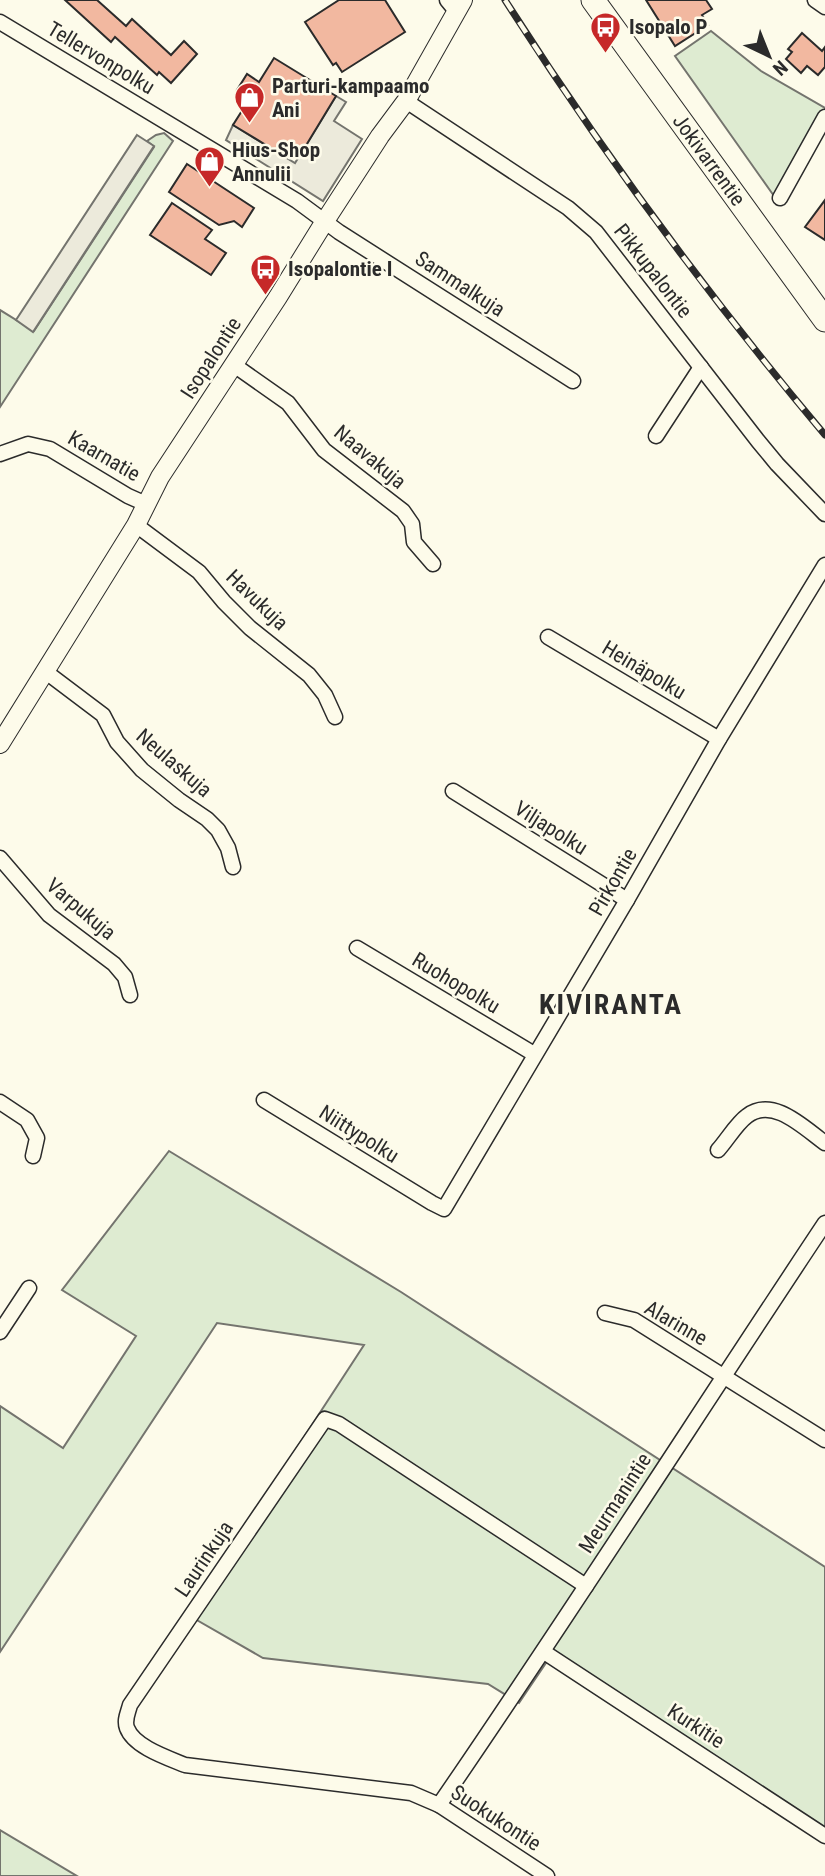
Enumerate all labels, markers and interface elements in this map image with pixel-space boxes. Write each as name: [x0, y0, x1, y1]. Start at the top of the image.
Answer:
bus stop icon: Isopalo P: [589, 10, 623, 54]
place label: Isopalo P: [629, 15, 708, 39]
street label: Tellervonpolku: [43, 17, 159, 99]
north arrow: [734, 21, 804, 91]
text: N: [768, 56, 792, 80]
place label: Parturi-kampaamo Ani: [272, 74, 430, 122]
shop icon: Parturi-kampaamo Ani: [232, 81, 266, 125]
street label: Jokivarrentie: [668, 110, 750, 211]
place label: Hius-Shop Annulii: [232, 138, 320, 186]
shop icon: Hius-Shop Annulii: [192, 145, 226, 189]
street label: Pikkupalontie: [609, 219, 697, 323]
street label: Sammalkuja: [411, 246, 509, 322]
bus stop icon: Isopalontie I: [248, 252, 282, 296]
place label: Isopalontie I: [288, 257, 392, 281]
street label: Isopalontie: [176, 313, 246, 403]
street label: Naavakuja: [329, 420, 411, 494]
street label: Kaarnatie: [64, 426, 144, 486]
street label: Havukuja: [221, 565, 293, 635]
street label: Heinäpolku: [598, 636, 690, 704]
street label: Neulaskuja: [131, 724, 217, 802]
street label: Viljapolku: [510, 796, 592, 860]
street label: Pirkontie: [584, 844, 642, 920]
street label: Varpukuja: [42, 873, 120, 945]
street label: Ruohopolku: [408, 948, 504, 1018]
district label: KIVIRANTA: [539, 988, 683, 1021]
street label: Niittypolku: [315, 1100, 403, 1168]
street label: Alarinne: [640, 1296, 712, 1351]
street label: Meurmanintie: [574, 1448, 656, 1557]
street label: Laurinkuja: [170, 1517, 238, 1601]
street label: Kurkitie: [663, 1699, 729, 1753]
street label: Suokukontie: [447, 1780, 546, 1856]

